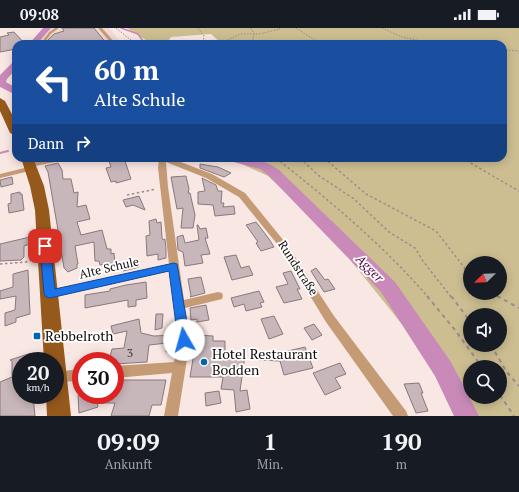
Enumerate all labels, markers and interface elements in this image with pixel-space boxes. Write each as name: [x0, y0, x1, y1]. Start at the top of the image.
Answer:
text: 09:08: [20, 4, 59, 24]
text: 60 m: [94, 51, 159, 88]
icon: left: [28, 56, 80, 108]
text: Alte Schule: [94, 87, 185, 111]
icon: right: [72, 132, 94, 154]
text: Dann: [28, 133, 64, 153]
pin: [28, 229, 62, 263]
icon: arrive: [34, 235, 56, 257]
street label: Rundstraße: [275, 237, 322, 298]
water label: Agger: [351, 249, 389, 287]
street label: Alte Schule: [78, 253, 140, 282]
north arrow: [463, 256, 507, 300]
map controls: [463, 256, 507, 404]
button: sound: [463, 308, 507, 352]
position arrow: [163, 319, 205, 361]
place label: Rebbelroth: [45, 326, 114, 345]
marker: Rebbelroth: [32, 331, 42, 341]
place label: Hotel Restaurant Bodden: [212, 344, 318, 379]
house number: 3: [127, 345, 133, 360]
speed limit sign: 30: [72, 352, 124, 404]
marker: Hotel Restaurant Bodden: [199, 357, 209, 367]
text: 20: [27, 359, 49, 386]
button: search: [463, 360, 507, 404]
text: km/h: [26, 381, 50, 394]
text: 09:09: [97, 425, 160, 457]
text: 1: [264, 425, 277, 457]
text: 190: [381, 425, 422, 457]
text: Ankunft: [105, 455, 152, 473]
text: Min.: [257, 455, 284, 473]
text: m: [396, 455, 407, 473]

